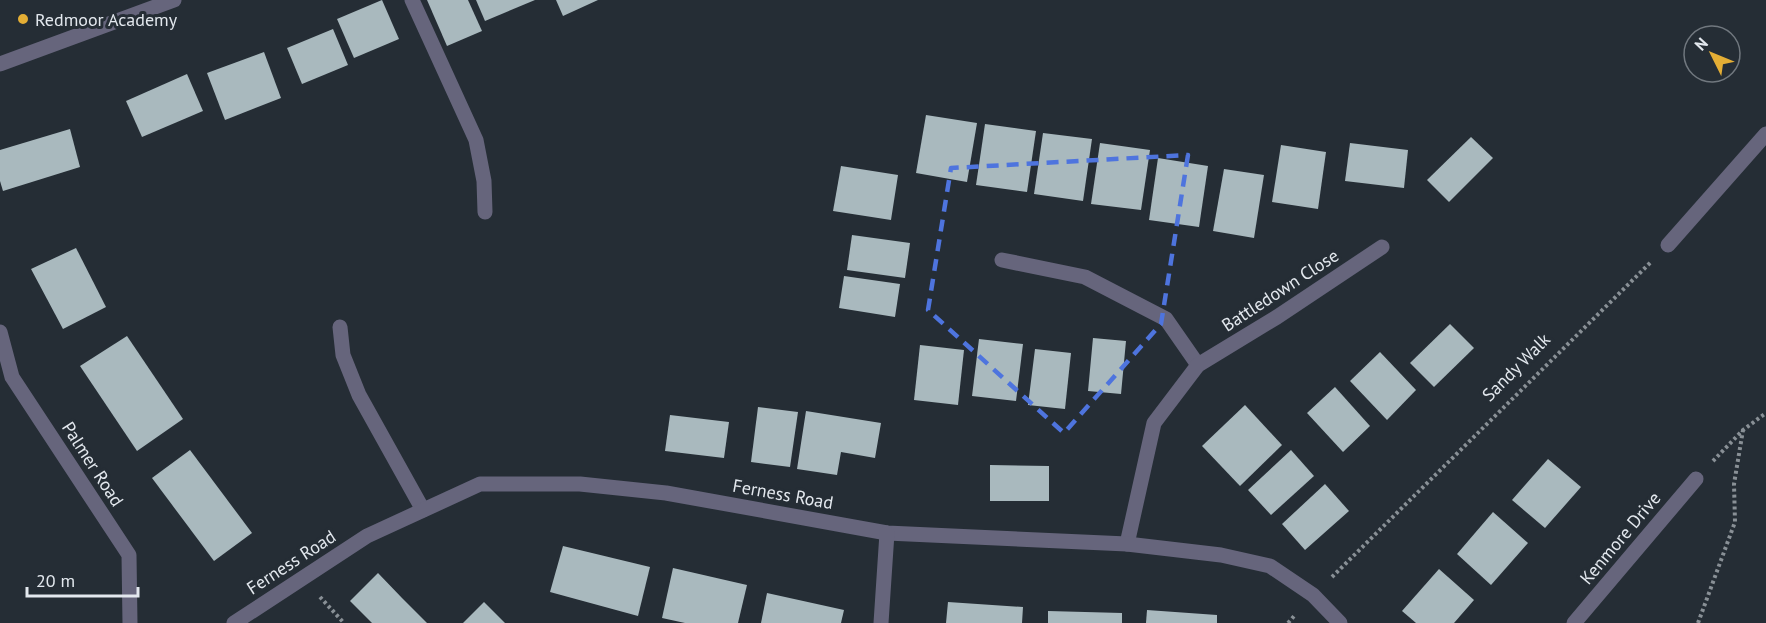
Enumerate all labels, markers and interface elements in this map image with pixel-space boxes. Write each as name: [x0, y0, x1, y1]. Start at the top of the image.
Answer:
place label: Redmoor Academy: [35, 8, 178, 31]
marker: Redmoor Academy: [16, 12, 30, 26]
north arrow: [1682, 24, 1742, 84]
text: N: [1690, 33, 1712, 54]
street label: Battledown Close: [1217, 244, 1343, 336]
street label: Sandy Walk: [1477, 328, 1555, 406]
street label: Palmer Road: [57, 417, 129, 511]
street label: Ferness Road: [731, 474, 835, 514]
street label: Kenmore Drive: [1575, 487, 1665, 589]
street label: Ferness Road: [242, 525, 340, 599]
scale bar: [27, 560, 138, 598]
text: 20 m: [36, 569, 75, 592]

